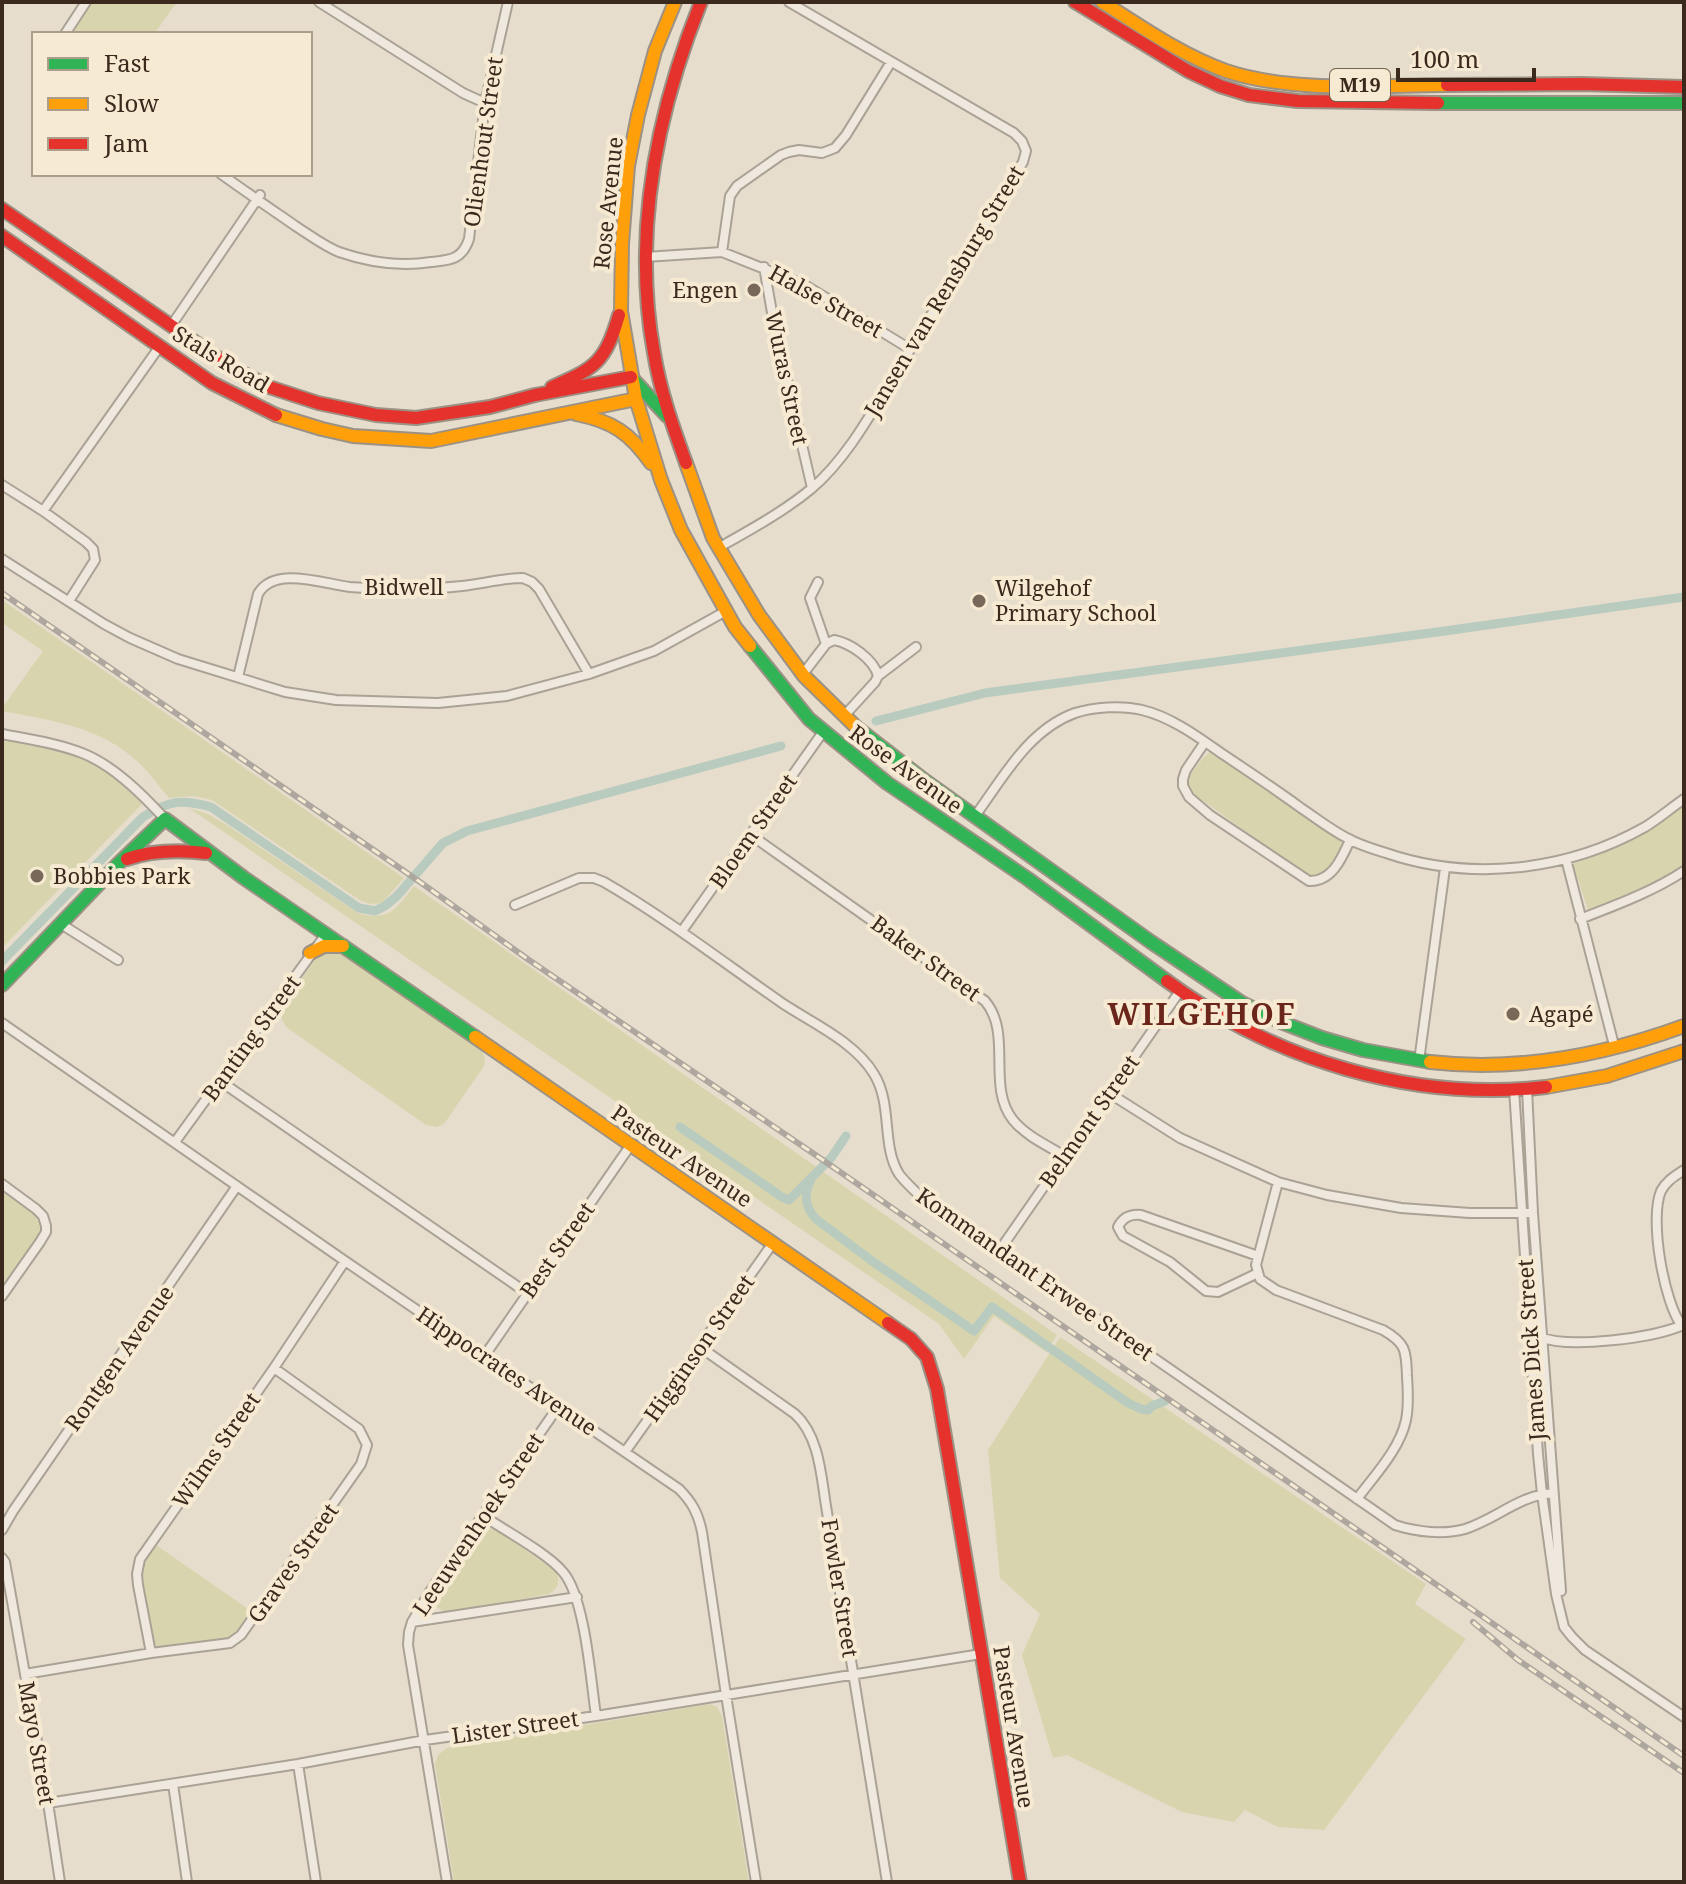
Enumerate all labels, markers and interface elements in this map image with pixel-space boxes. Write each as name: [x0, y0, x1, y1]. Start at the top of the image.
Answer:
legend: [32, 32, 312, 176]
scale bar: [1398, 32, 1534, 82]
text: 100 m: [1410, 42, 1479, 75]
text: Fast: [104, 46, 150, 79]
street label: Olienhout Street: [455, 55, 509, 229]
road number: M19: [1330, 69, 1390, 101]
text: Slow: [104, 86, 159, 119]
text: Jam: [103, 126, 149, 159]
street label: Rose Avenue: [585, 135, 629, 271]
street label: Jansen van Rensburg Street: [856, 159, 1030, 423]
street label: Halse Street: [764, 257, 889, 344]
place label: Engen: [672, 274, 738, 304]
marker: Engen: [745, 281, 763, 299]
street label: Wuras Street: [759, 308, 817, 448]
street label: Stals Road: [168, 318, 276, 399]
street label: Bidwell: [364, 571, 444, 601]
place label: Wilgehof Primary School: [995, 572, 1157, 627]
marker: Wilgehof Primary School: [970, 592, 988, 610]
street label: Rose Avenue: [844, 717, 969, 819]
street label: Bloem Street: [702, 767, 803, 894]
place label: Bobbies Park: [53, 860, 191, 890]
marker: Bobbies Park: [28, 867, 46, 885]
street label: Baker Street: [866, 907, 988, 1007]
street label: Banting Street: [194, 968, 306, 1106]
district label: WILGEHOF: [1107, 993, 1297, 1034]
place label: Agapé: [1529, 998, 1594, 1028]
marker: Agapé: [1504, 1005, 1522, 1023]
street label: Belmont Street: [1031, 1048, 1145, 1193]
street label: Pasteur Avenue: [606, 1097, 759, 1213]
street label: Kommandant Erwee Street: [911, 1180, 1160, 1367]
street label: Best Street: [512, 1195, 600, 1303]
street label: James Dick Street: [1509, 1258, 1551, 1443]
street label: Higginson Street: [636, 1268, 760, 1427]
street label: Rontgen Avenue: [57, 1279, 180, 1436]
street label: Hippocrates Avenue: [412, 1299, 603, 1442]
street label: Wilms Street: [164, 1385, 266, 1513]
street label: Leeuwenhoek Street: [405, 1426, 550, 1621]
street label: Graves Street: [240, 1496, 345, 1628]
street label: Fowler Street: [815, 1516, 867, 1659]
street label: Pasteur Avenue: [987, 1644, 1043, 1810]
street label: Mayo Street: [12, 1679, 64, 1807]
street label: Lister Street: [450, 1702, 580, 1750]

